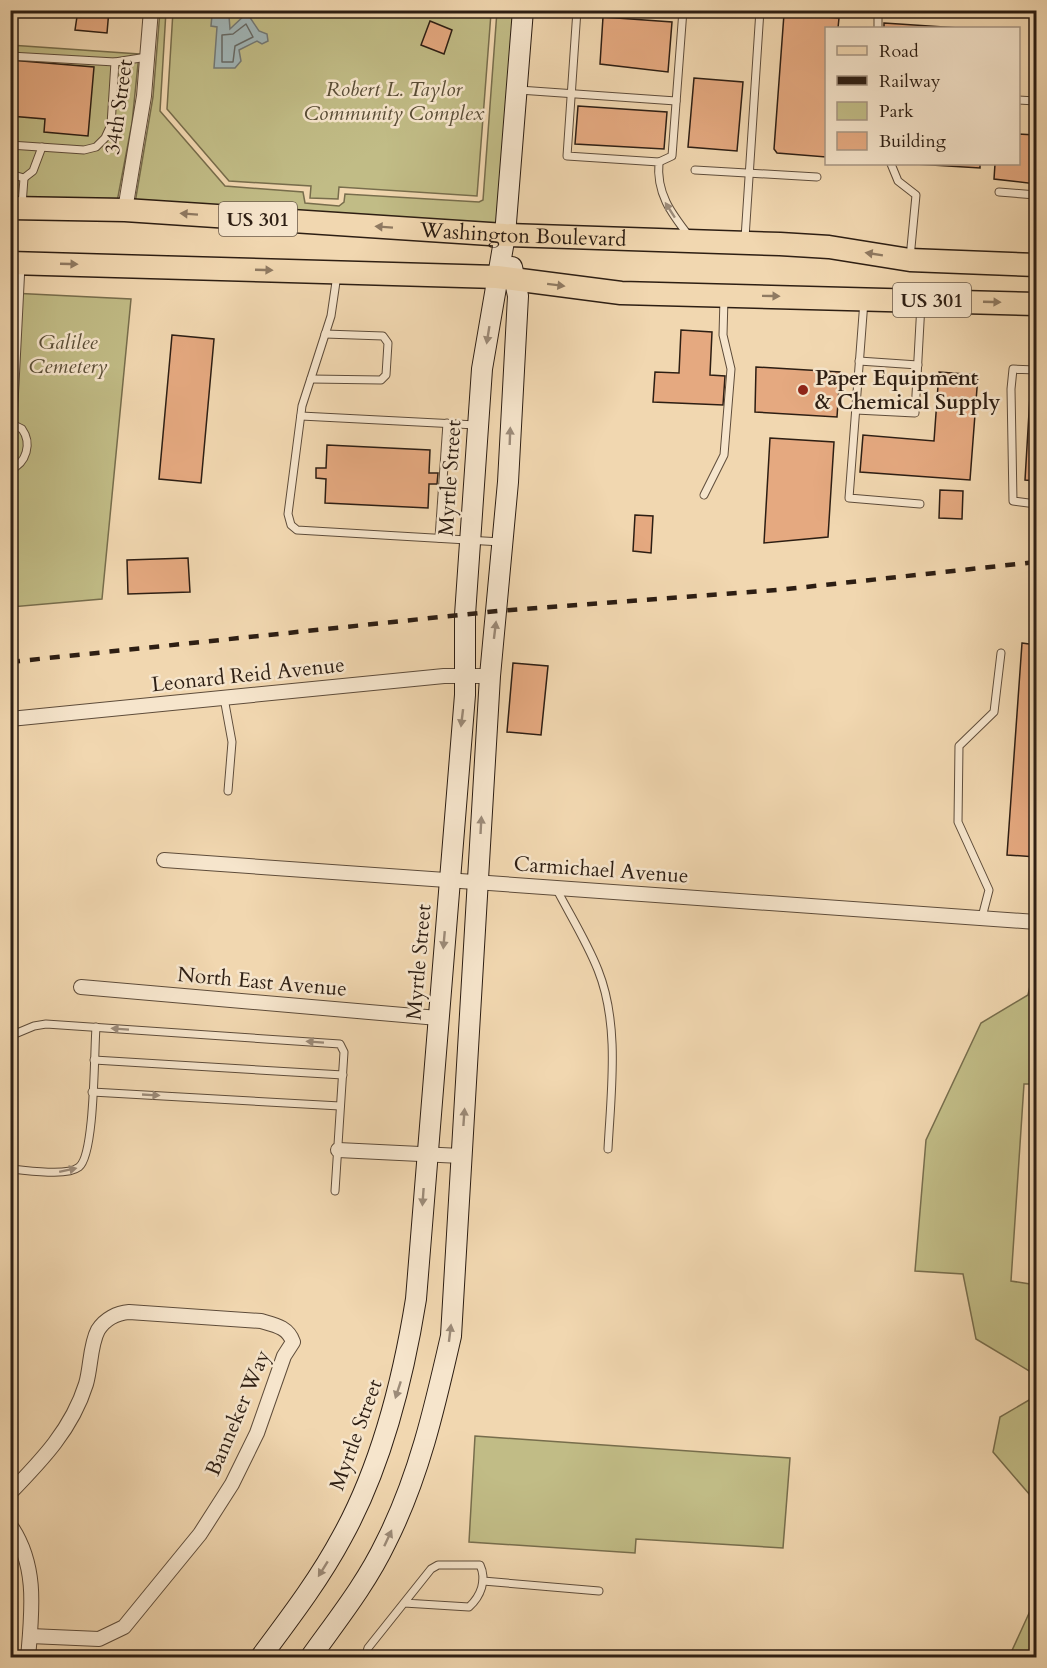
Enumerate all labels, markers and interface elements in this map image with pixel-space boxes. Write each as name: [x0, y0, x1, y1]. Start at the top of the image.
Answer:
legend: [825, 27, 1020, 165]
text: Road: [879, 39, 919, 64]
street label: 34th Street: [98, 57, 140, 156]
text: Railway: [879, 69, 941, 94]
park label: Robert L. Taylor Community Complex: [304, 75, 485, 128]
text: Park: [879, 99, 914, 124]
text: Building: [879, 129, 947, 154]
road number: US 301: [219, 202, 297, 236]
one-way arrow: [665, 202, 676, 219]
one-way arrow: [180, 209, 199, 219]
street label: Washington Boulevard: [418, 215, 627, 253]
one-way arrow: [374, 222, 393, 232]
one-way arrow: [864, 250, 883, 259]
one-way arrow: [59, 260, 78, 269]
one-way arrow: [254, 266, 273, 275]
one-way arrow: [546, 280, 565, 289]
road number: US 301: [893, 283, 971, 317]
one-way arrow: [761, 292, 780, 301]
one-way arrow: [982, 298, 1001, 307]
one-way arrow: [483, 326, 492, 345]
park label: Galilee Cemetery: [29, 328, 107, 381]
place label: Paper Equipment & Chemical Supply: [815, 364, 1001, 417]
marker: Paper Equipment & Chemical Supply: [796, 383, 810, 397]
street label: Myrtle Street: [431, 419, 469, 537]
one-way arrow: [506, 426, 515, 445]
one-way arrow: [491, 621, 500, 640]
street label: Leonard Reid Avenue: [150, 650, 346, 700]
one-way arrow: [457, 708, 467, 727]
one-way arrow: [477, 815, 486, 834]
street label: Carmichael Avenue: [513, 849, 689, 891]
street label: Myrtle Street: [399, 902, 439, 1021]
one-way arrow: [440, 930, 449, 949]
street label: North East Avenue: [176, 960, 348, 1004]
one-way arrow: [111, 1024, 130, 1034]
one-way arrow: [305, 1037, 324, 1046]
one-way arrow: [141, 1091, 160, 1100]
one-way arrow: [459, 1107, 469, 1126]
one-way arrow: [59, 1165, 78, 1174]
one-way arrow: [419, 1187, 428, 1206]
one-way arrow: [446, 1323, 455, 1342]
street label: Banneker Way: [198, 1346, 278, 1480]
street label: Myrtle Street: [322, 1375, 390, 1495]
one-way arrow: [393, 1381, 402, 1399]
one-way arrow: [383, 1530, 392, 1547]
one-way arrow: [317, 1561, 328, 1577]

